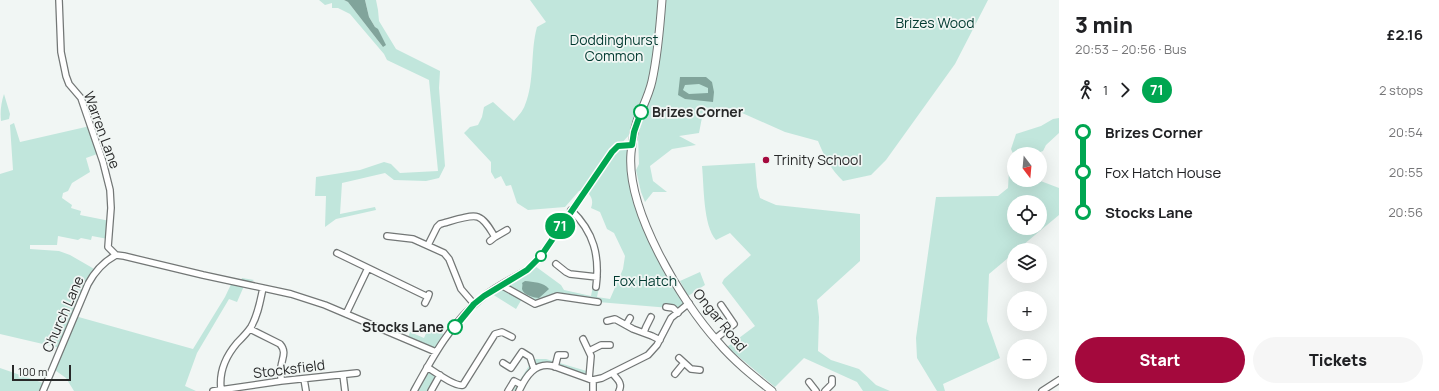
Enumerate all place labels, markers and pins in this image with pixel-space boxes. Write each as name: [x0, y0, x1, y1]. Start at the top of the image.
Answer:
place label: Brizes Corner: [652, 102, 744, 121]
marker: Brizes Corner: [633, 104, 649, 120]
place label: Trinity School: [774, 150, 862, 169]
marker: Trinity School: [761, 155, 771, 165]
unlabelled marker: [535, 250, 547, 262]
place label: Stocks Lane: [362, 317, 444, 336]
marker: Stocks Lane: [447, 319, 463, 335]

